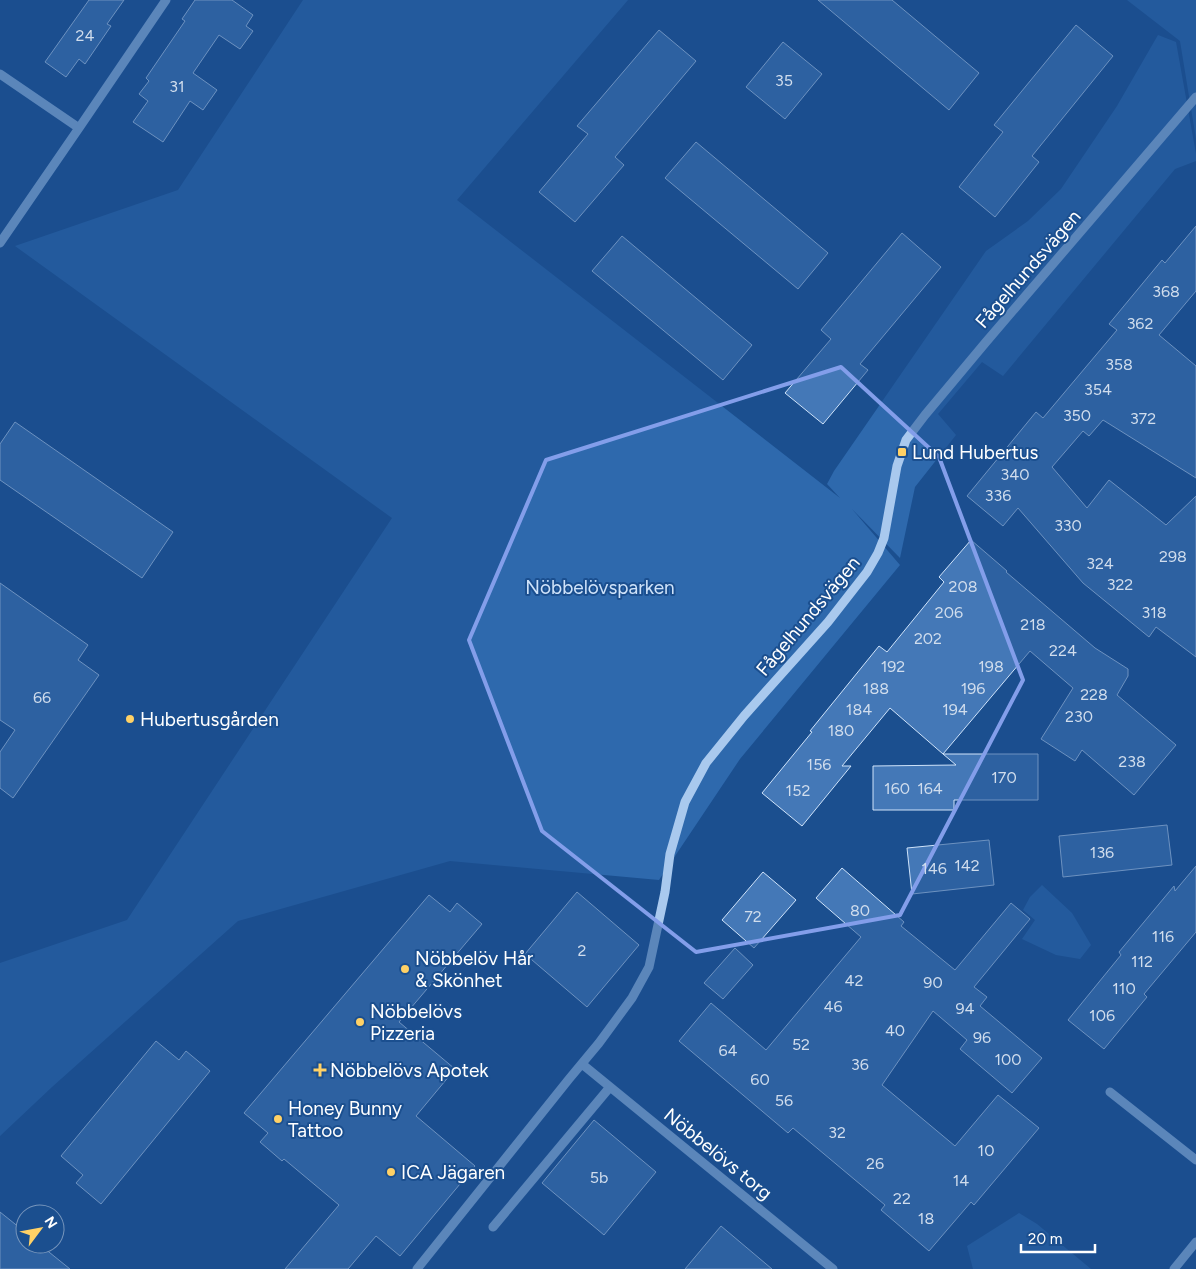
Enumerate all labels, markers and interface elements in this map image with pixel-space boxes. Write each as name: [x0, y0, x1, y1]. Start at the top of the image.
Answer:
house number: 24: [76, 26, 94, 45]
house number: 35: [775, 71, 793, 90]
house number: 31: [169, 77, 185, 96]
street label: Fågelhundsvägen: [970, 205, 1086, 333]
house number: 368: [1152, 282, 1180, 301]
house number: 362: [1127, 314, 1153, 333]
house number: 358: [1105, 355, 1133, 374]
house number: 354: [1084, 380, 1112, 399]
house number: 350: [1063, 406, 1091, 425]
house number: 372: [1130, 409, 1156, 428]
place label: Lund Hubertus: [912, 441, 1038, 464]
marker: Lund Hubertus: [896, 446, 908, 458]
house number: 340: [1001, 465, 1029, 484]
house number: 336: [985, 486, 1011, 505]
house number: 330: [1054, 516, 1082, 535]
house number: 298: [1159, 547, 1187, 566]
street label: Fågelhundsvägen: [751, 552, 865, 680]
house number: 324: [1086, 554, 1114, 573]
house number: 322: [1107, 575, 1133, 594]
park label: Nöbbelövsparken: [525, 576, 675, 599]
house number: 208: [948, 577, 978, 596]
house number: 206: [935, 603, 963, 622]
house number: 318: [1141, 603, 1167, 622]
house number: 218: [1020, 615, 1046, 634]
house number: 202: [914, 629, 942, 648]
house number: 224: [1049, 641, 1077, 660]
house number: 192: [881, 657, 905, 676]
house number: 198: [978, 657, 1004, 676]
house number: 188: [863, 679, 889, 698]
house number: 196: [961, 679, 985, 698]
house number: 228: [1080, 685, 1108, 704]
house number: 66: [33, 688, 51, 707]
house number: 184: [846, 700, 872, 719]
house number: 194: [942, 700, 968, 719]
house number: 230: [1065, 707, 1093, 726]
place label: Hubertusgården: [140, 708, 279, 731]
marker: Hubertusgården: [124, 713, 136, 725]
house number: 180: [828, 721, 854, 740]
house number: 238: [1118, 752, 1146, 771]
house number: 156: [807, 755, 831, 774]
house number: 170: [991, 768, 1017, 787]
house number: 160: [884, 779, 910, 798]
house number: 164: [917, 779, 943, 798]
house number: 152: [786, 781, 810, 800]
house number: 136: [1090, 843, 1114, 862]
house number: 142: [954, 856, 980, 875]
house number: 146: [921, 859, 947, 878]
house number: 80: [850, 901, 870, 920]
house number: 72: [744, 907, 762, 926]
house number: 116: [1152, 927, 1174, 946]
house number: 2: [578, 941, 586, 960]
place label: Nöbbelöv Hår & Skönhet: [415, 947, 534, 992]
house number: 112: [1131, 952, 1153, 971]
marker: Nöbbelöv Hår & Skönhet: [399, 963, 411, 975]
house number: 42: [845, 971, 863, 990]
house number: 90: [923, 973, 943, 992]
house number: 110: [1112, 979, 1136, 998]
house number: 46: [824, 997, 843, 1016]
house number: 94: [956, 999, 975, 1018]
place label: Nöbbelövs Pizzeria: [370, 1000, 462, 1045]
house number: 106: [1089, 1006, 1115, 1025]
marker: Nöbbelövs Pizzeria: [354, 1016, 366, 1028]
house number: 40: [885, 1021, 905, 1040]
house number: 96: [973, 1028, 991, 1047]
house number: 52: [792, 1035, 810, 1054]
house number: 64: [719, 1041, 738, 1060]
house number: 100: [994, 1050, 1022, 1069]
house number: 36: [851, 1055, 869, 1074]
place label: Nöbbelövs Apotek: [330, 1059, 489, 1082]
marker: Nöbbelövs Apotek: [314, 1064, 326, 1076]
house number: 60: [750, 1070, 770, 1089]
house number: 56: [775, 1091, 793, 1110]
place label: Honey Bunny Tattoo: [288, 1097, 402, 1142]
street label: Nöbbelövs torg: [659, 1103, 777, 1205]
marker: Honey Bunny Tattoo: [272, 1113, 284, 1125]
house number: 32: [828, 1123, 846, 1142]
house number: 10: [978, 1141, 994, 1160]
house number: 26: [866, 1154, 884, 1173]
place label: ICA Jägaren: [401, 1161, 505, 1184]
marker: ICA Jägaren: [385, 1166, 397, 1178]
house number: 5b: [590, 1168, 608, 1187]
house number: 14: [953, 1171, 969, 1190]
house number: 22: [893, 1189, 911, 1208]
north arrow: [15, 1204, 65, 1254]
house number: 18: [918, 1209, 934, 1228]
text: N: [41, 1213, 61, 1231]
scale bar: [1021, 1222, 1095, 1254]
text: 20 m: [1028, 1230, 1062, 1248]

